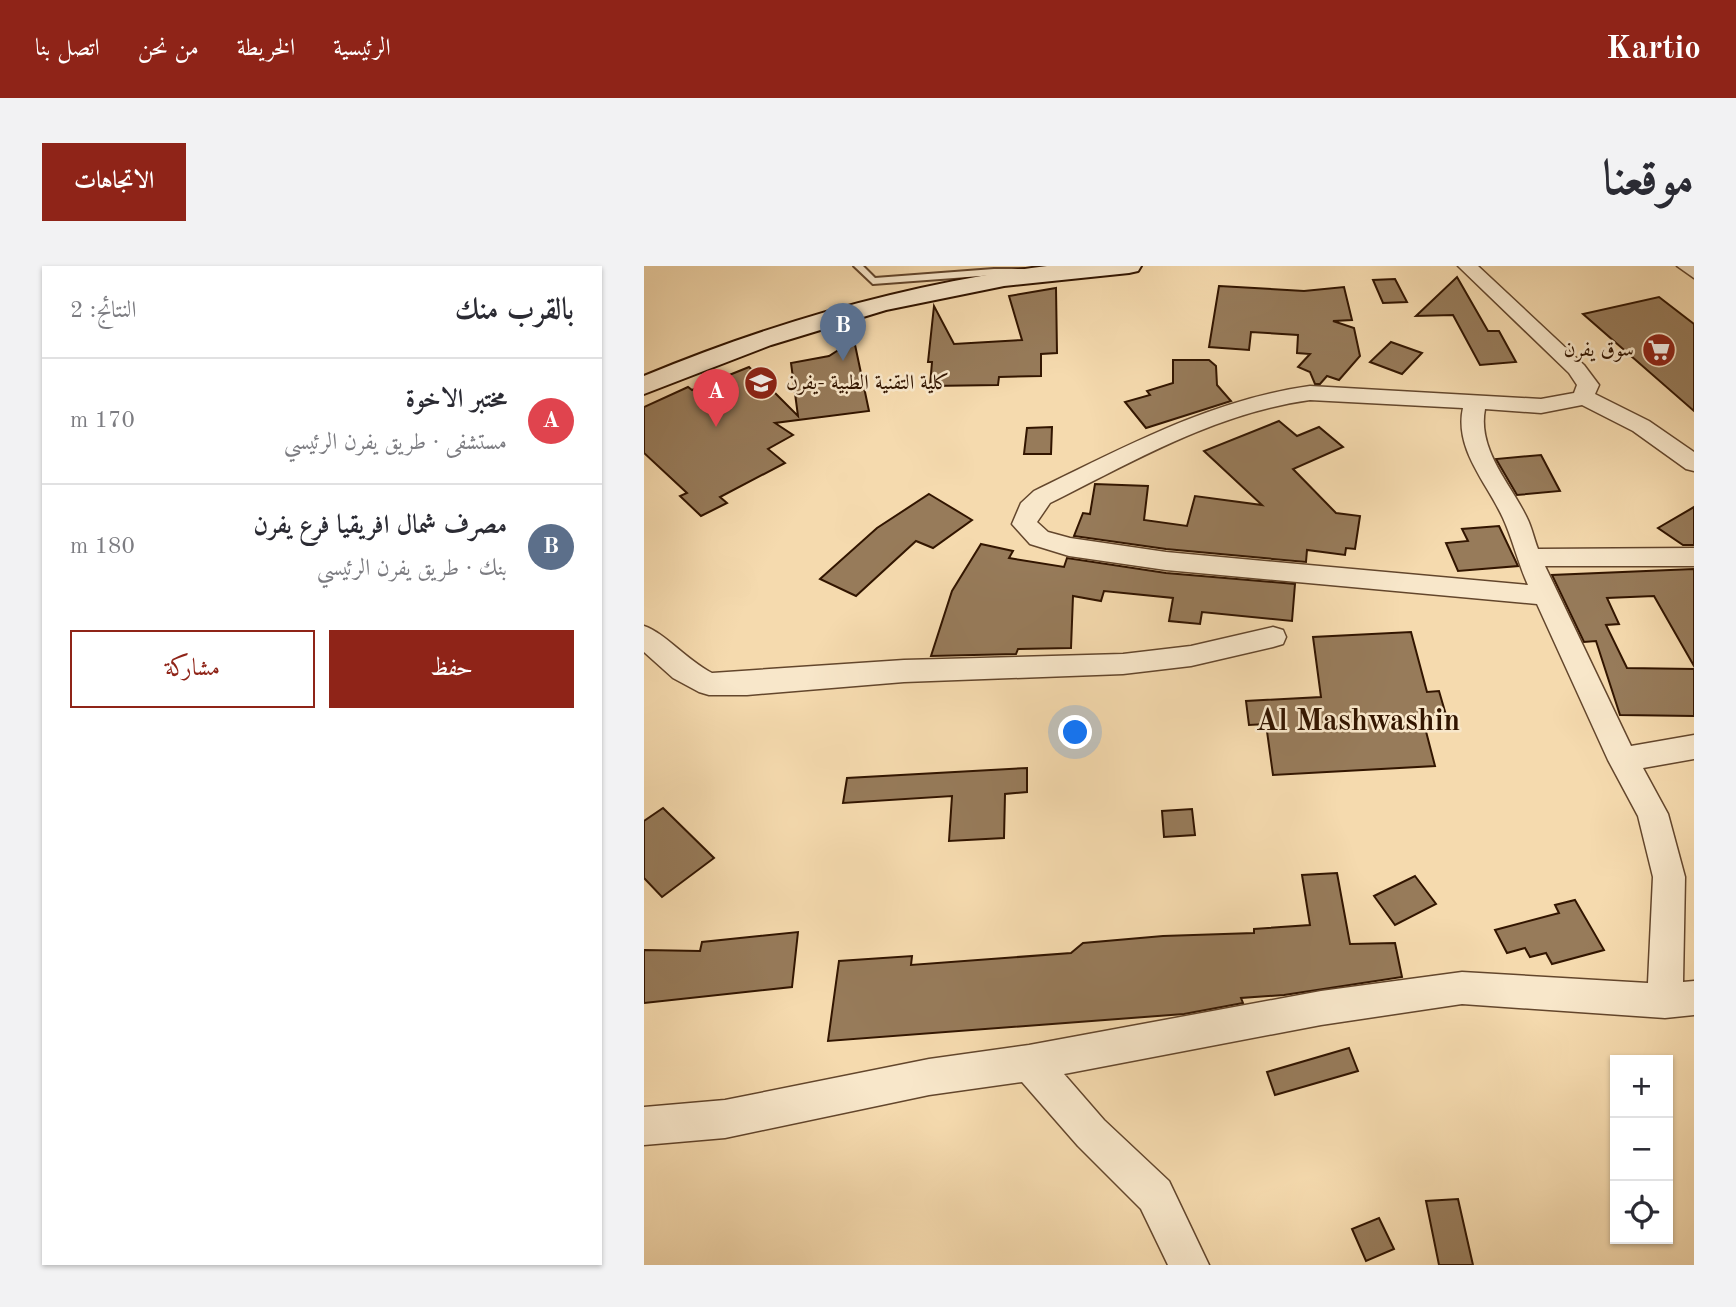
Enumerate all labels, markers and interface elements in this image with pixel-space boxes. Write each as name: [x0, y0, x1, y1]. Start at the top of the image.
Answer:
text: Kartio: [1606, 33, 1701, 66]
text: اتصل بنا: [35, 37, 100, 61]
text: من نحن: [138, 37, 199, 61]
text: الخريطة: [237, 37, 295, 61]
text: الرئيسية: [333, 37, 391, 61]
button: الاتجاهات: [42, 143, 186, 221]
text: موقعنا: [1602, 157, 1694, 206]
text: بالقرب منك: [455, 296, 574, 326]
text: النتائج: 2: [70, 299, 137, 322]
pin: B: [820, 303, 866, 361]
supermarket icon: سوق يفرن: [1640, 331, 1678, 369]
place label: سوق يفرن: [1563, 340, 1634, 362]
school or university icon: كلية التقنية الطبية -يفرن: [742, 364, 780, 402]
pin: A: [693, 369, 739, 427]
place label: كلية التقنية الطبية -يفرن: [786, 372, 949, 395]
text: مختبر الاخوة: [405, 387, 507, 413]
text: 170 m: [70, 409, 135, 432]
text: A: [542, 409, 560, 432]
text: مستشفى · طريق يفرن الرئيسي: [284, 431, 507, 454]
text: مصرف شمال افريقيا فرع يفرن: [253, 513, 507, 539]
text: 180 m: [70, 535, 135, 558]
text: B: [543, 535, 559, 558]
text: بنك · طريق يفرن الرئيسي: [317, 557, 507, 580]
button: مشاركة: [70, 630, 315, 708]
button: حفظ: [329, 630, 574, 708]
district label: Al Mashwashin: [1256, 707, 1460, 737]
your location: [1058, 715, 1092, 749]
map controls: [1610, 1055, 1673, 1244]
button: +: [1610, 1055, 1673, 1118]
button: −: [1610, 1118, 1673, 1181]
button: locate: [1610, 1181, 1673, 1244]

